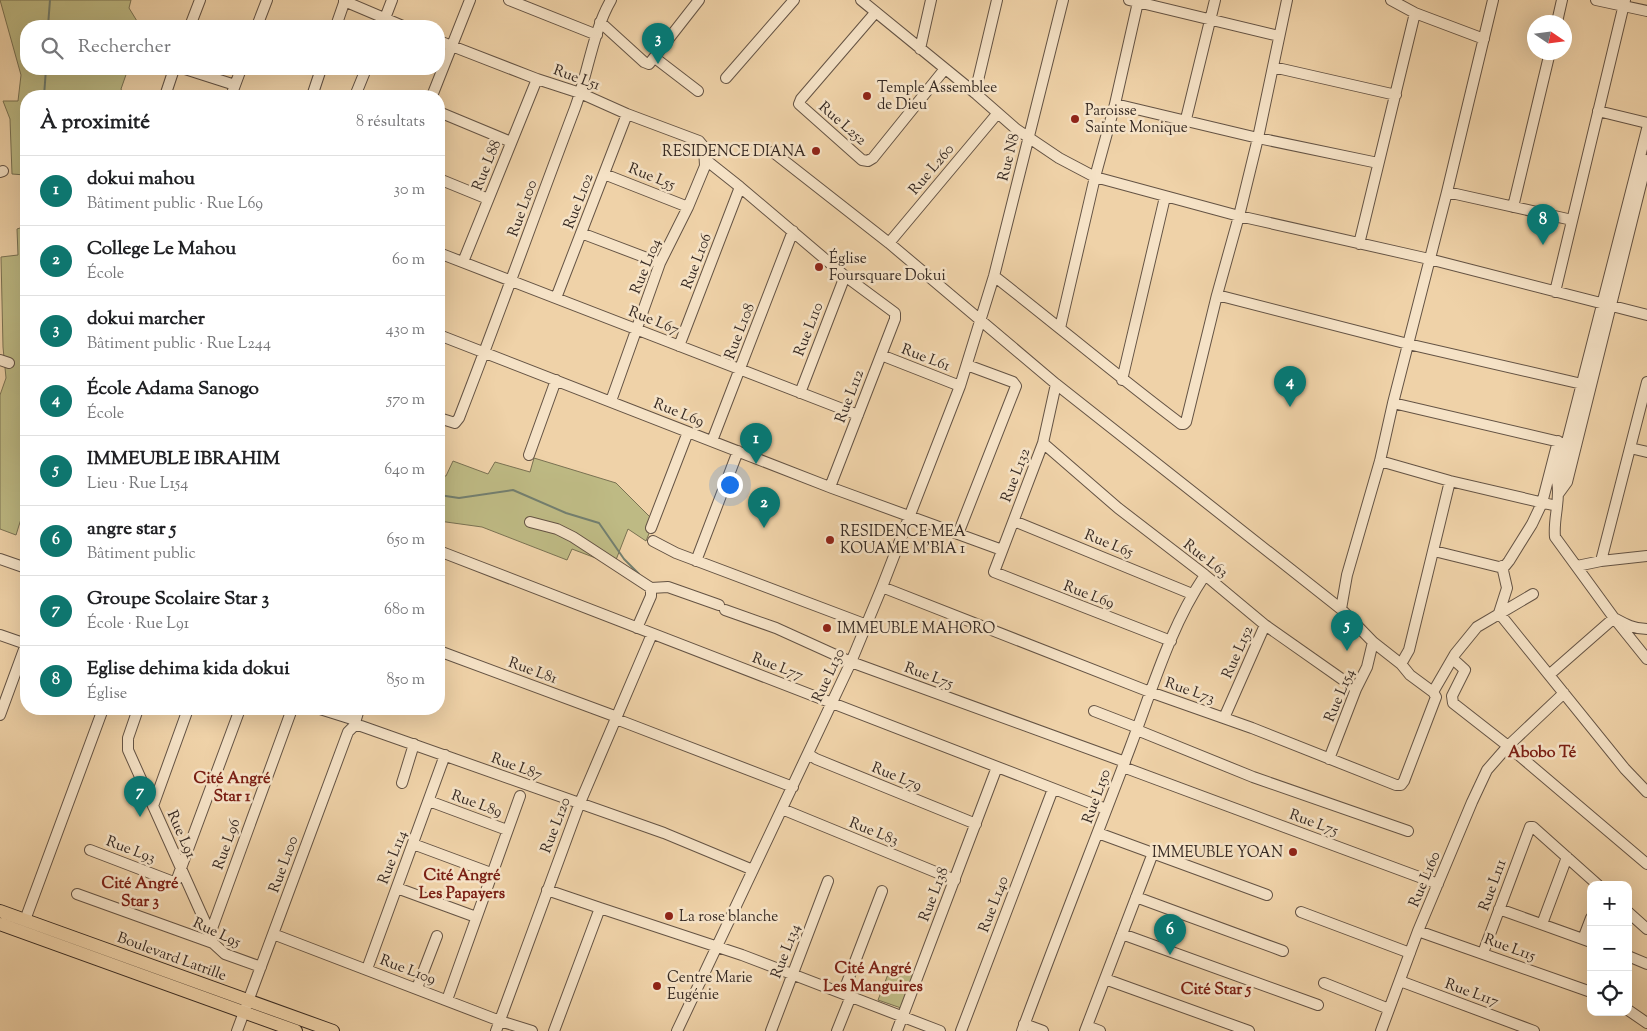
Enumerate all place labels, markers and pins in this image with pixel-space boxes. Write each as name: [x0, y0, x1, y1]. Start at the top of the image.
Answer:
pin: 3: [642, 23, 674, 64]
place label: Temple Assemblee de Dieu: [877, 78, 997, 116]
marker: Temple Assemblee de Dieu: [861, 90, 873, 102]
place label: Paroisse Sainte Monique: [1085, 101, 1188, 139]
marker: Paroisse Sainte Monique: [1069, 113, 1081, 125]
place label: RESIDENCE DIANA: [662, 142, 806, 163]
marker: RESIDENCE DIANA: [810, 145, 822, 157]
pin: 8: [1527, 204, 1559, 245]
place label: Église Foursquare Dokui: [829, 248, 946, 287]
marker: Église Foursquare Dokui: [813, 261, 825, 273]
pin: 4: [1274, 366, 1306, 407]
pin: 1: [740, 423, 772, 464]
pin: 2: [748, 487, 780, 528]
place label: RESIDENCE MEA KOUAME M'BIA 1: [840, 522, 966, 560]
marker: RESIDENCE MEA KOUAME M'BIA 1: [824, 534, 836, 546]
pin: 5: [1331, 610, 1363, 651]
place label: IMMEUBLE MAHORO: [837, 619, 995, 640]
marker: IMMEUBLE MAHORO: [821, 622, 833, 634]
pin: 7: [124, 776, 156, 817]
place label: IMMEUBLE YOAN: [1152, 843, 1283, 864]
marker: IMMEUBLE YOAN: [1287, 846, 1299, 858]
place label: La rose blanche: [679, 907, 778, 928]
marker: La rose blanche: [663, 910, 675, 922]
pin: 6: [1154, 914, 1186, 955]
place label: Centre Marie Eugénie: [667, 968, 753, 1006]
marker: Centre Marie Eugénie: [651, 980, 663, 992]

